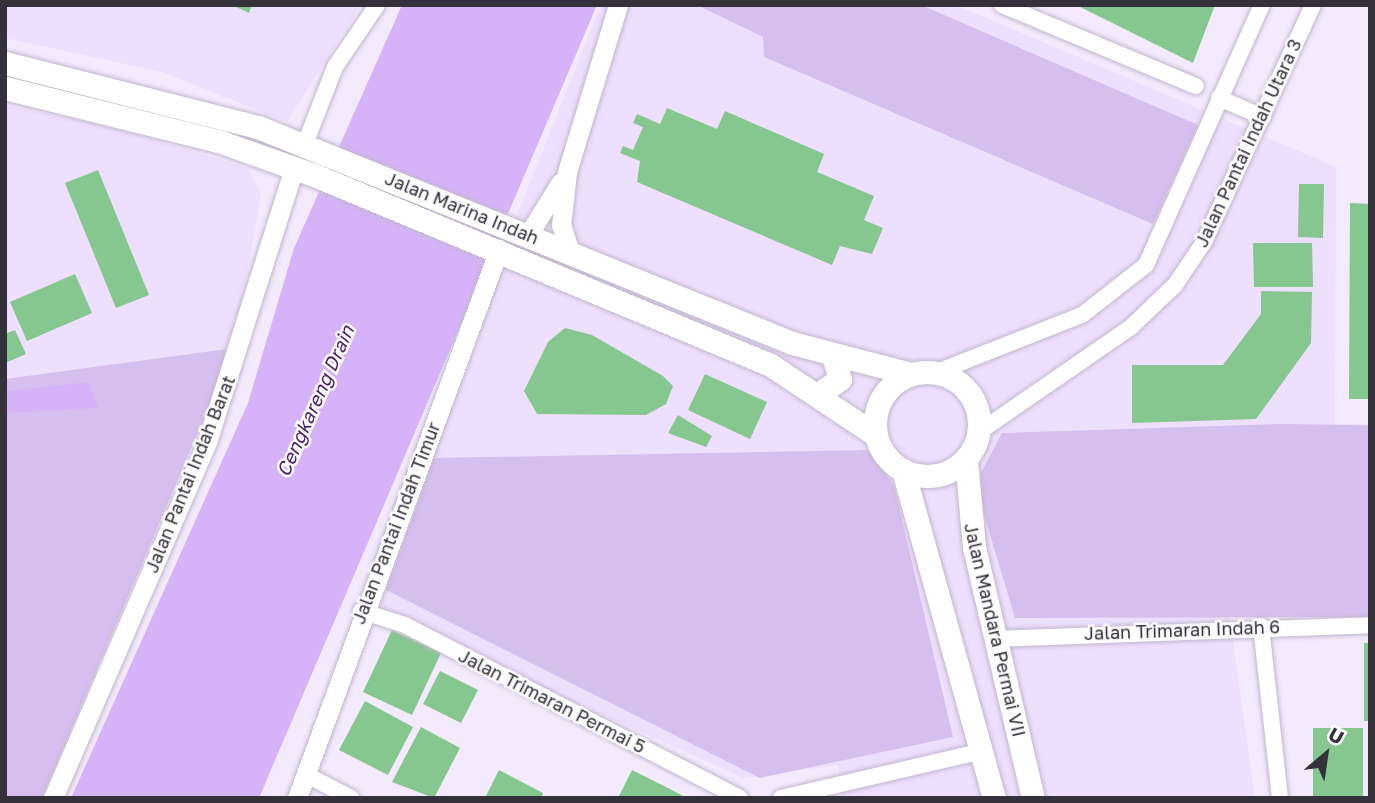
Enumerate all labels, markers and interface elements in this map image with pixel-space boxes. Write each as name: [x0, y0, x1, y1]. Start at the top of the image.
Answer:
street label: Jalan Pantai Indah Utara 3: [1190, 36, 1306, 250]
street label: Jalan Marina Indah: [382, 167, 542, 249]
water label: Cengkareng Drain: [271, 322, 359, 480]
street label: Jalan Pantai Indah Barat: [140, 372, 240, 576]
street label: Jalan Pantai Indah Timur: [348, 419, 444, 627]
street label: Jalan Mandara Permai VII: [960, 521, 1030, 739]
street label: Jalan Trimaran Indah 6: [1084, 616, 1280, 644]
street label: Jalan Trimaran Permai 5: [455, 644, 649, 758]
north arrow: [1291, 719, 1361, 789]
text: U: [1325, 722, 1348, 749]

